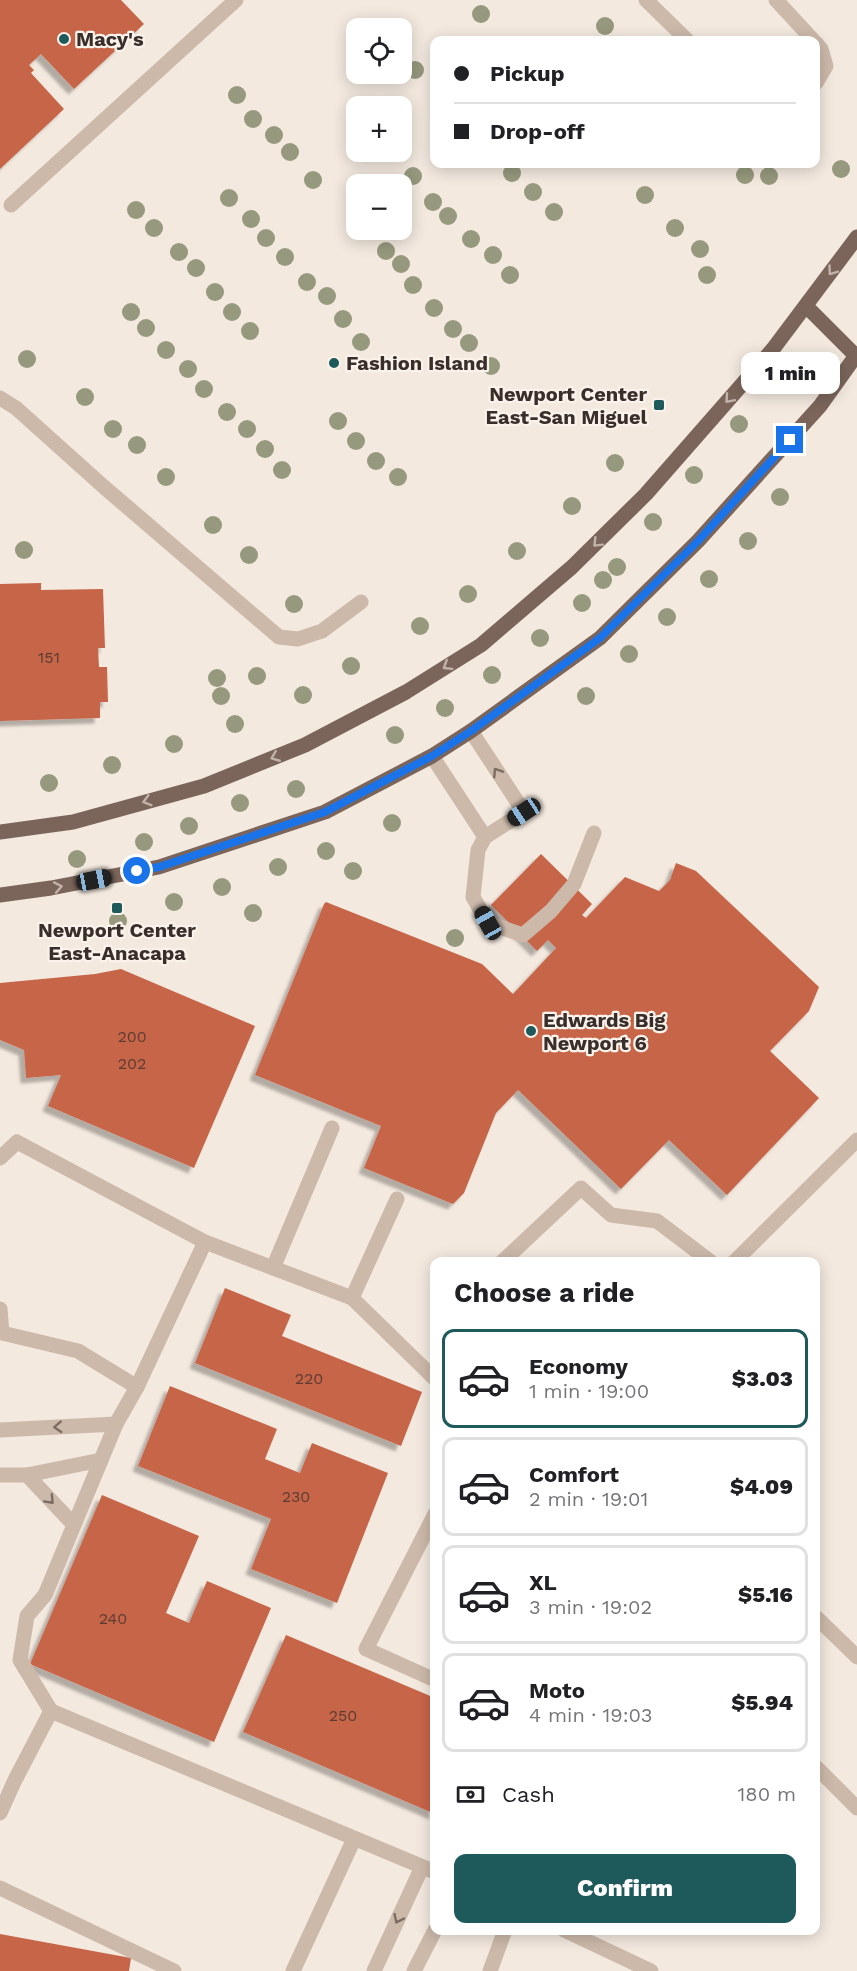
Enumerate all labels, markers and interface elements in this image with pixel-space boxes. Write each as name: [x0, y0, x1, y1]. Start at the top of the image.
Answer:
map controls: [346, 18, 412, 240]
button: locate: [346, 18, 412, 84]
place label: Macy's: [76, 27, 144, 51]
marker: Macy's: [57, 32, 71, 46]
text: Pickup: [490, 61, 565, 86]
button: +: [346, 96, 412, 162]
text: Drop-off: [490, 119, 585, 144]
button: −: [346, 174, 412, 240]
one-way arrow: [828, 265, 839, 276]
place label: Fashion Island: [346, 351, 488, 375]
callout: 1 min: [740, 353, 840, 395]
marker: Fashion Island: [327, 356, 341, 370]
text: 1 min: [765, 361, 816, 385]
place label: Newport Center East-San Miguel: [485, 382, 647, 429]
one-way arrow: [725, 392, 736, 403]
marker: Newport Center East-San Miguel: [652, 398, 666, 412]
route end: [776, 426, 803, 453]
one-way arrow: [593, 536, 604, 546]
house number: 151: [38, 648, 60, 667]
one-way arrow: [443, 659, 453, 671]
one-way arrow: [270, 750, 281, 762]
one-way arrow: [494, 767, 505, 778]
one-way arrow: [142, 794, 152, 807]
car: [504, 795, 544, 829]
route start: [123, 857, 150, 884]
car: [75, 868, 113, 892]
one-way arrow: [53, 881, 63, 894]
marker: Newport Center East-Anacapa: [110, 901, 124, 915]
car: [471, 903, 505, 943]
place label: Newport Center East-Anacapa: [38, 918, 196, 965]
place label: Edwards Big Newport 6: [543, 1008, 666, 1055]
marker: Edwards Big Newport 6: [524, 1024, 538, 1038]
house number: 200: [117, 1027, 147, 1046]
house number: 202: [118, 1054, 146, 1073]
text: Choose a ride: [454, 1277, 634, 1309]
icon: car: [457, 1352, 511, 1406]
text: Economy: [529, 1354, 628, 1379]
text: $3.03: [732, 1366, 793, 1391]
house number: 220: [295, 1369, 323, 1388]
text: 1 min · 19:00: [529, 1379, 649, 1403]
one-way arrow: [53, 1420, 62, 1433]
icon: car: [457, 1460, 511, 1514]
text: Comfort: [529, 1462, 619, 1487]
text: $4.09: [730, 1474, 793, 1499]
house number: 230: [282, 1487, 310, 1506]
text: 2 min · 19:01: [529, 1487, 648, 1511]
one-way arrow: [43, 1493, 54, 1504]
icon: car: [457, 1568, 511, 1622]
text: XL: [529, 1570, 557, 1595]
text: $5.16: [738, 1582, 793, 1607]
text: 3 min · 19:02: [529, 1595, 652, 1619]
house number: 240: [99, 1609, 127, 1628]
icon: car: [457, 1676, 511, 1730]
text: Moto: [529, 1678, 585, 1703]
text: $5.94: [731, 1690, 793, 1715]
text: 4 min · 19:03: [529, 1703, 652, 1727]
house number: 250: [329, 1706, 357, 1725]
icon: cash: [454, 1778, 487, 1811]
text: Cash: [502, 1782, 555, 1807]
text: 180 m: [738, 1782, 796, 1806]
button: Confirm: [454, 1854, 796, 1923]
one-way arrow: [393, 1913, 405, 1924]

